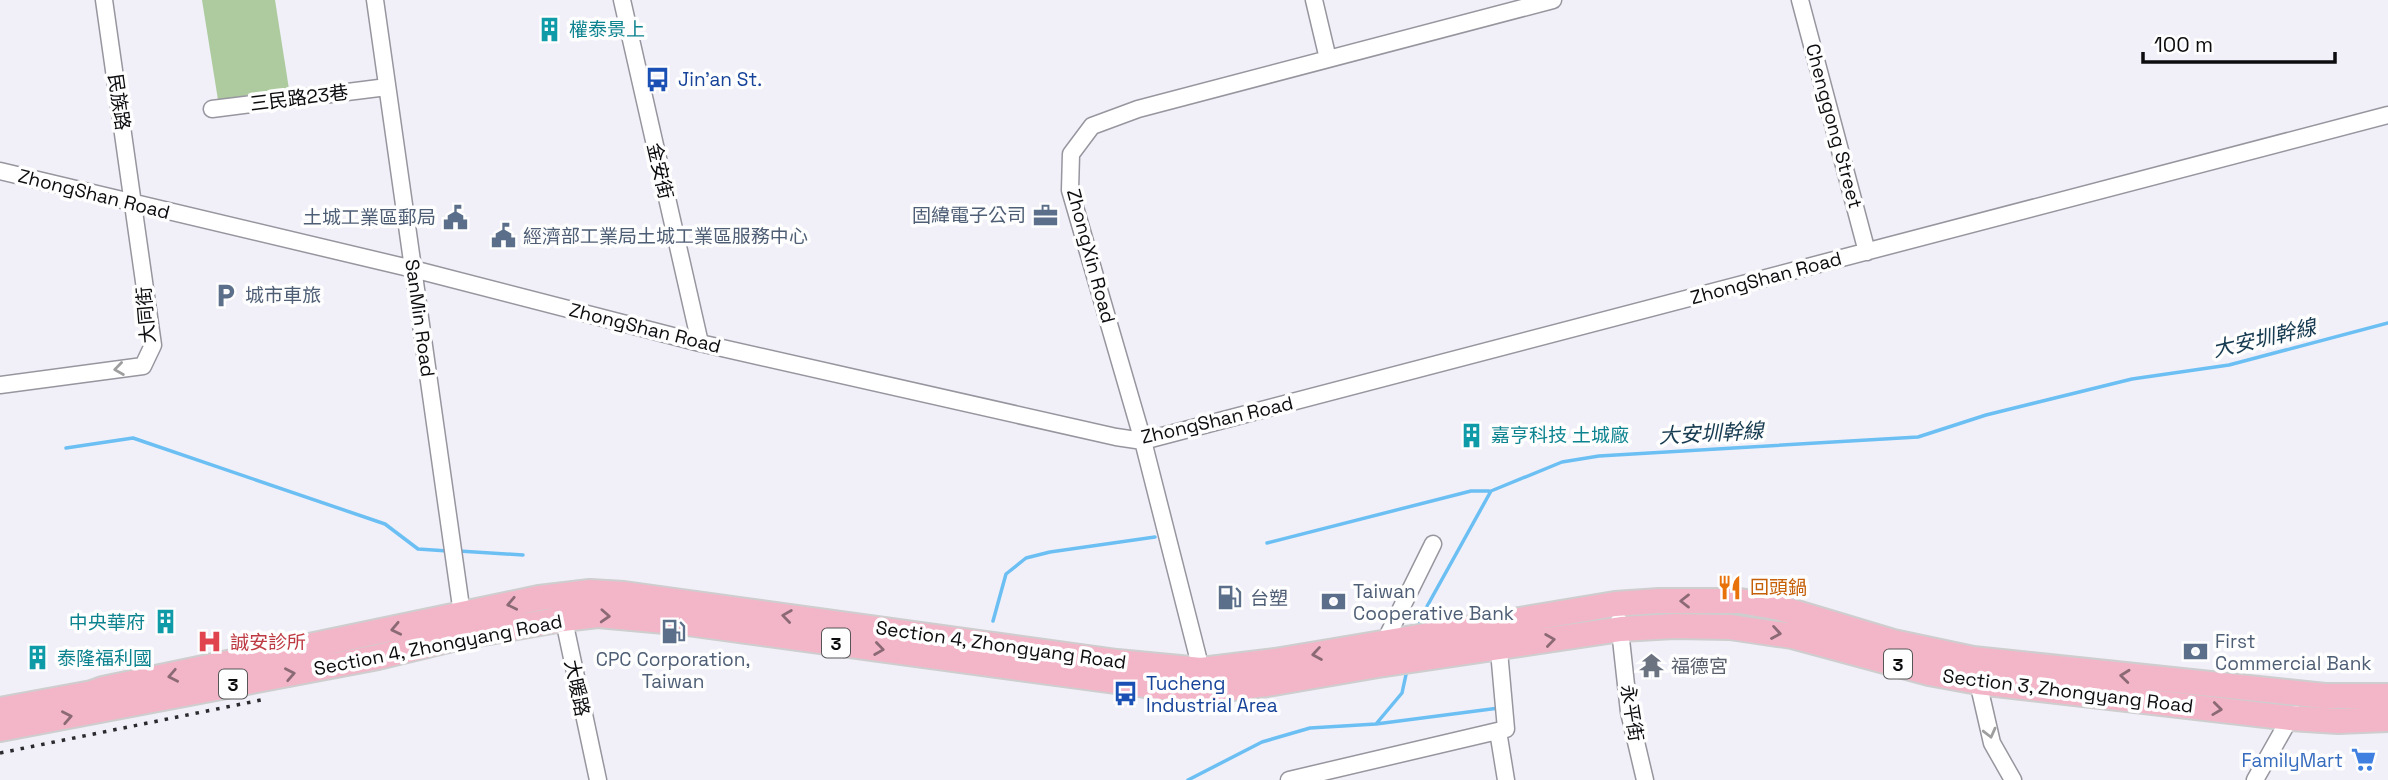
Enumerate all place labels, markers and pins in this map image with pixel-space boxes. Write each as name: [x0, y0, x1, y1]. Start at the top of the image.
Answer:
building icon: 權泰景上: [535, 15, 563, 43]
place label: 權泰景上: [569, 17, 645, 42]
bus stop icon: Jin'an St.: [644, 65, 672, 93]
place label: Jin'an St.: [678, 67, 762, 92]
office icon: 固緯電子公司: [1032, 201, 1060, 229]
public building icon: 土城工業區郵局: [442, 203, 470, 231]
place label: 固緯電子公司: [912, 203, 1026, 228]
place label: 土城工業區郵局: [303, 205, 436, 230]
public building icon: 經濟部工業局土城工業區服務中心: [489, 222, 517, 250]
place label: 經濟部工業局土城工業區服務中心: [523, 224, 808, 249]
parking icon: 城市車旅: [211, 281, 239, 309]
place label: 城市車旅: [245, 283, 321, 308]
building icon: 嘉亨科技 土城廠: [1457, 421, 1485, 449]
place label: 嘉亨科技 土城廠: [1491, 423, 1629, 448]
restaurant icon: 回頭鍋: [1716, 573, 1744, 601]
place label: 回頭鍋: [1750, 575, 1807, 600]
place label: Taiwan Cooperative Bank: [1353, 579, 1514, 626]
fuel station icon: 台塑: [1216, 584, 1244, 612]
place label: 台塑: [1250, 586, 1288, 611]
bank icon: Taiwan Cooperative Bank: [1319, 588, 1347, 616]
building icon: 中央華府: [151, 608, 179, 636]
place label: 中央華府: [69, 610, 145, 635]
fuel station icon: CPC Corporation, Taiwan: [659, 617, 687, 645]
hospital icon: 誠安診所: [196, 628, 224, 656]
place label: First Commercial Bank: [2215, 629, 2372, 676]
place label: 誠安診所: [230, 630, 306, 655]
bank icon: First Commercial Bank: [2181, 638, 2209, 666]
building icon: 泰隆福利國: [23, 644, 51, 672]
place label: 泰隆福利國: [57, 646, 152, 671]
place label: CPC Corporation, Taiwan: [596, 647, 750, 694]
temple icon: 福德宮: [1637, 652, 1665, 680]
place label: 福德宮: [1671, 654, 1728, 679]
place label: Tucheng Industrial Area: [1146, 671, 1278, 718]
bus stop icon: Tucheng Industrial Area: [1112, 680, 1140, 708]
supermarket icon: FamilyMart: [2349, 746, 2377, 774]
place label: FamilyMart: [2241, 748, 2343, 773]

